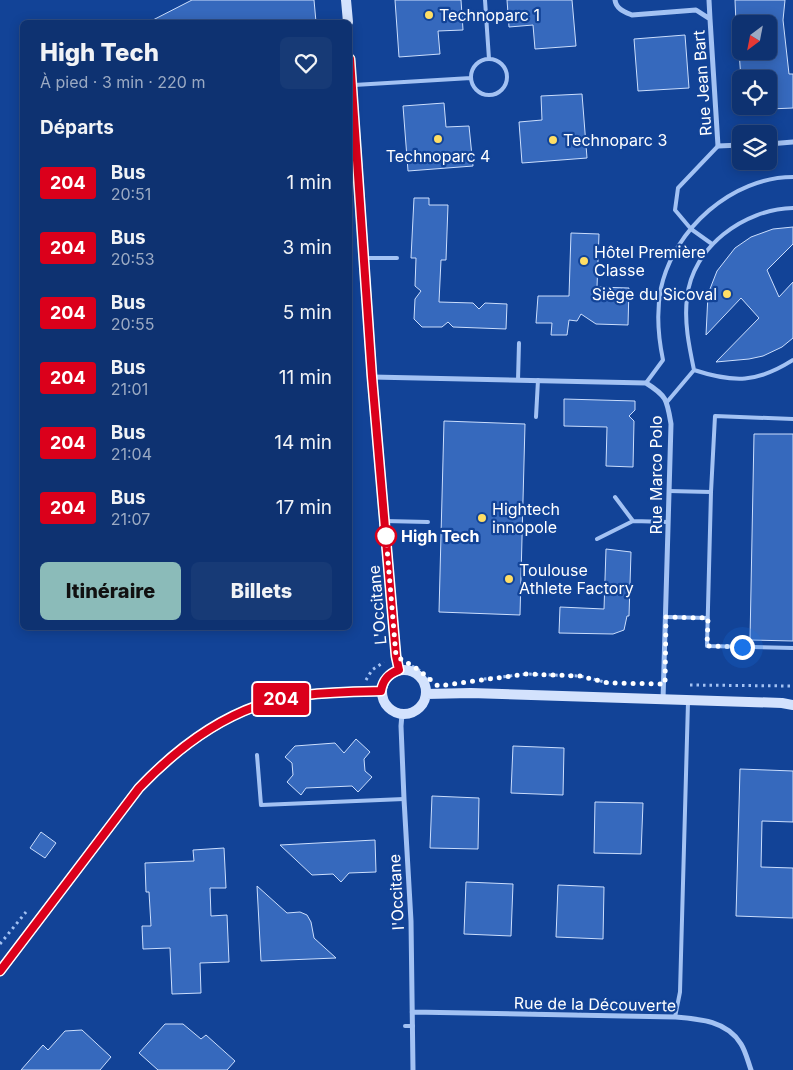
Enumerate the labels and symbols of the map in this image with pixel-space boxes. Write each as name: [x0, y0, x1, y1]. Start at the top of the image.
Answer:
place label: Technoparc 1: [439, 5, 540, 25]
marker: Technoparc 1: [423, 9, 435, 21]
north arrow: [732, 15, 778, 60]
street label: Rue Jean Bart: [688, 29, 716, 137]
place label: Technoparc 3: [563, 130, 667, 150]
marker: Technoparc 4: [432, 133, 444, 145]
marker: Technoparc 3: [547, 134, 559, 146]
place label: Technoparc 4: [386, 146, 490, 166]
place label: Hôtel Première Classe: [594, 242, 706, 280]
marker: Hôtel Première Classe: [578, 255, 590, 267]
place label: Siège du Sicoval: [592, 284, 717, 304]
marker: Siège du Sicoval: [721, 288, 733, 300]
street label: Rue Marco Polo: [646, 415, 666, 535]
place label: Hightech innopole: [492, 499, 560, 537]
marker: Hightech innopole: [476, 512, 488, 524]
marker: High Tech: [375, 525, 397, 547]
place label: High Tech: [401, 526, 479, 546]
place label: Toulouse Athlete Factory: [519, 560, 634, 598]
street label: L'Occitane: [364, 564, 390, 646]
marker: Toulouse Athlete Factory: [503, 573, 515, 585]
your location: [730, 635, 755, 660]
line badge: 204: [252, 683, 310, 715]
street label: l'Occitane: [384, 853, 408, 931]
street label: Rue de la Découverte: [514, 993, 676, 1015]

